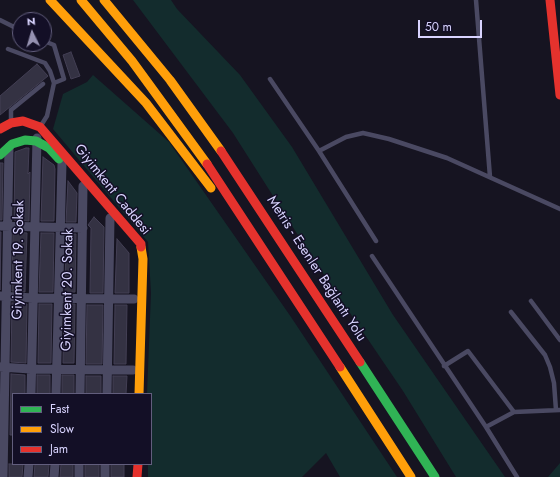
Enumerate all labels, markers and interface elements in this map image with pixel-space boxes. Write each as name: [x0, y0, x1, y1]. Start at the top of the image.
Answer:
north arrow: [12, 12, 52, 52]
scale bar: [420, 12, 484, 38]
text: N: [26, 13, 36, 29]
text: 50 m: [425, 18, 452, 36]
street label: Giyimkent Caddesi: [70, 141, 154, 239]
street label: Metris - Esenler Bağlantı Yolu: [263, 193, 369, 345]
street label: Giyimkent 19. Sokak: [10, 200, 28, 320]
street label: Giyimkent 20. Sokak: [59, 229, 77, 351]
legend: [12, 393, 152, 465]
text: Fast: [50, 400, 69, 418]
text: Slow: [50, 420, 74, 438]
text: Jam: [50, 440, 68, 458]

